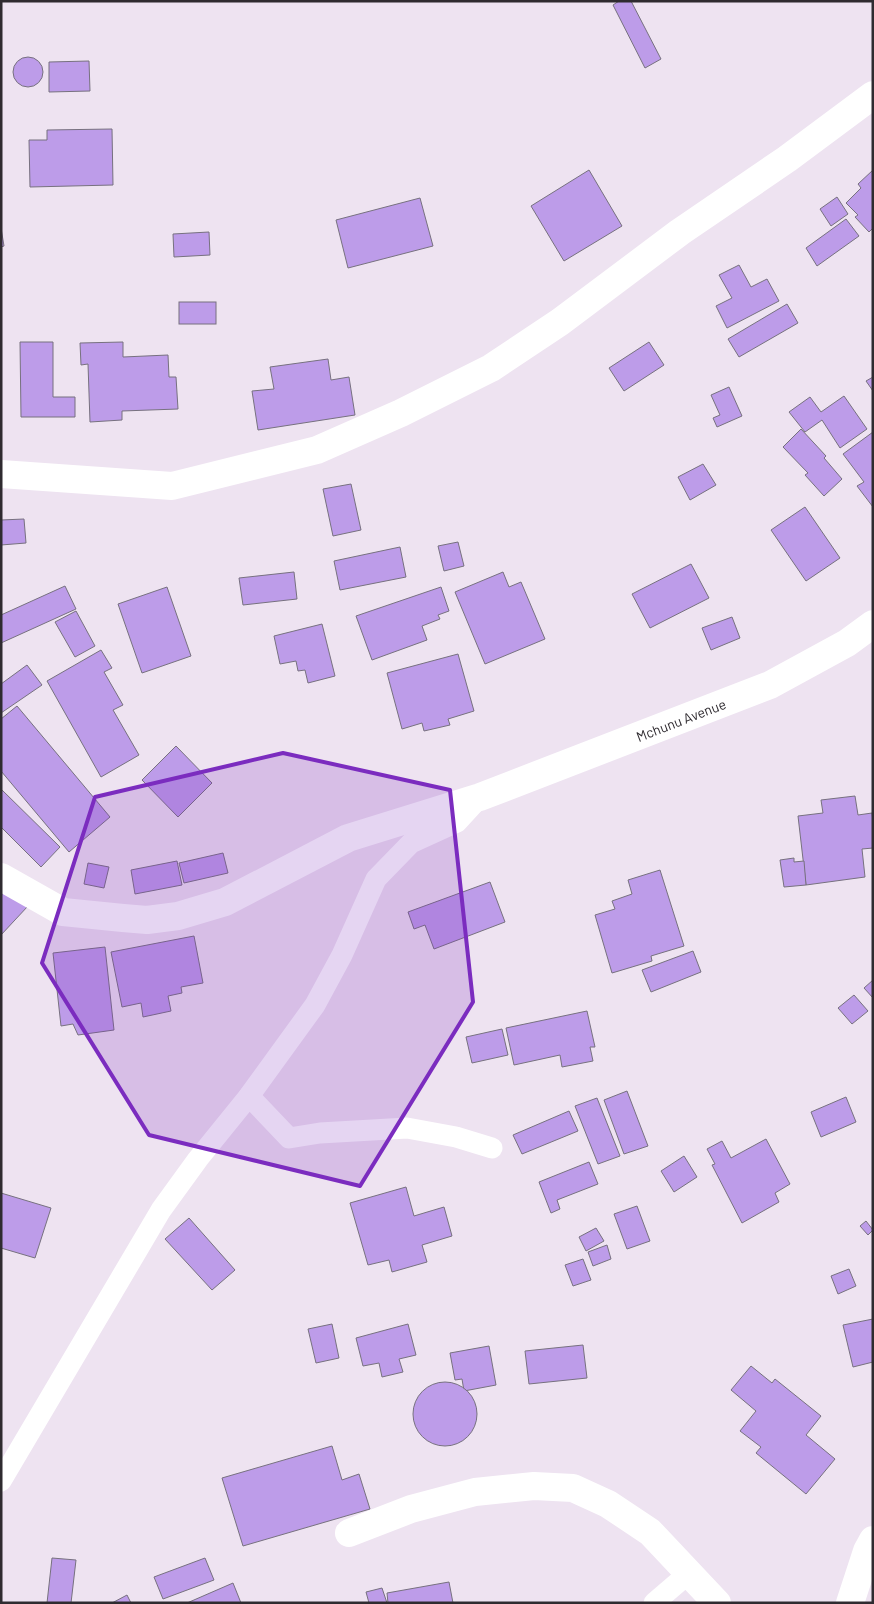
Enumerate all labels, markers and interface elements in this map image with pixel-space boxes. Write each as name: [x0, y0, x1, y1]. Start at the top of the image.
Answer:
street label: Mchunu Avenue: [634, 694, 728, 744]

